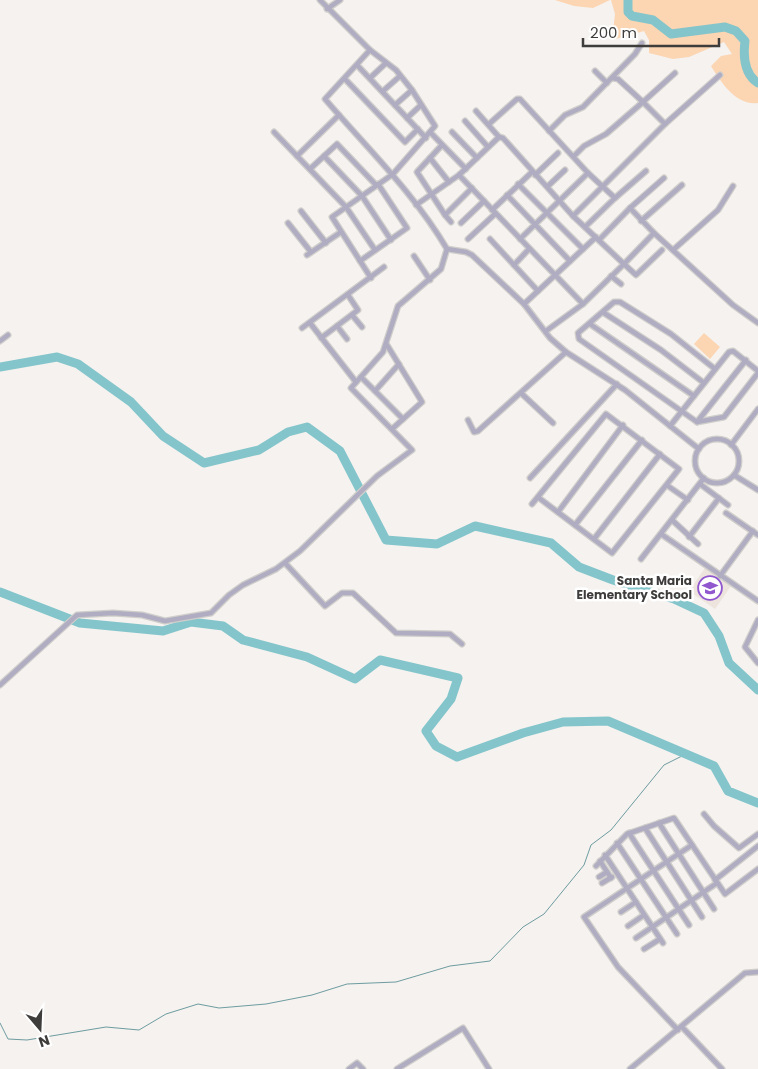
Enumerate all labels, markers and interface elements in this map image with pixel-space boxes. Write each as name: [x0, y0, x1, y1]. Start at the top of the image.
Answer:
scale bar: [583, 15, 719, 47]
text: 200 m: [590, 22, 637, 43]
place label: Santa Maria Elementary School: [577, 572, 692, 603]
school or university icon: Santa Maria Elementary School: [697, 575, 723, 601]
north arrow: [15, 1004, 65, 1054]
text: N: [36, 1030, 52, 1052]

